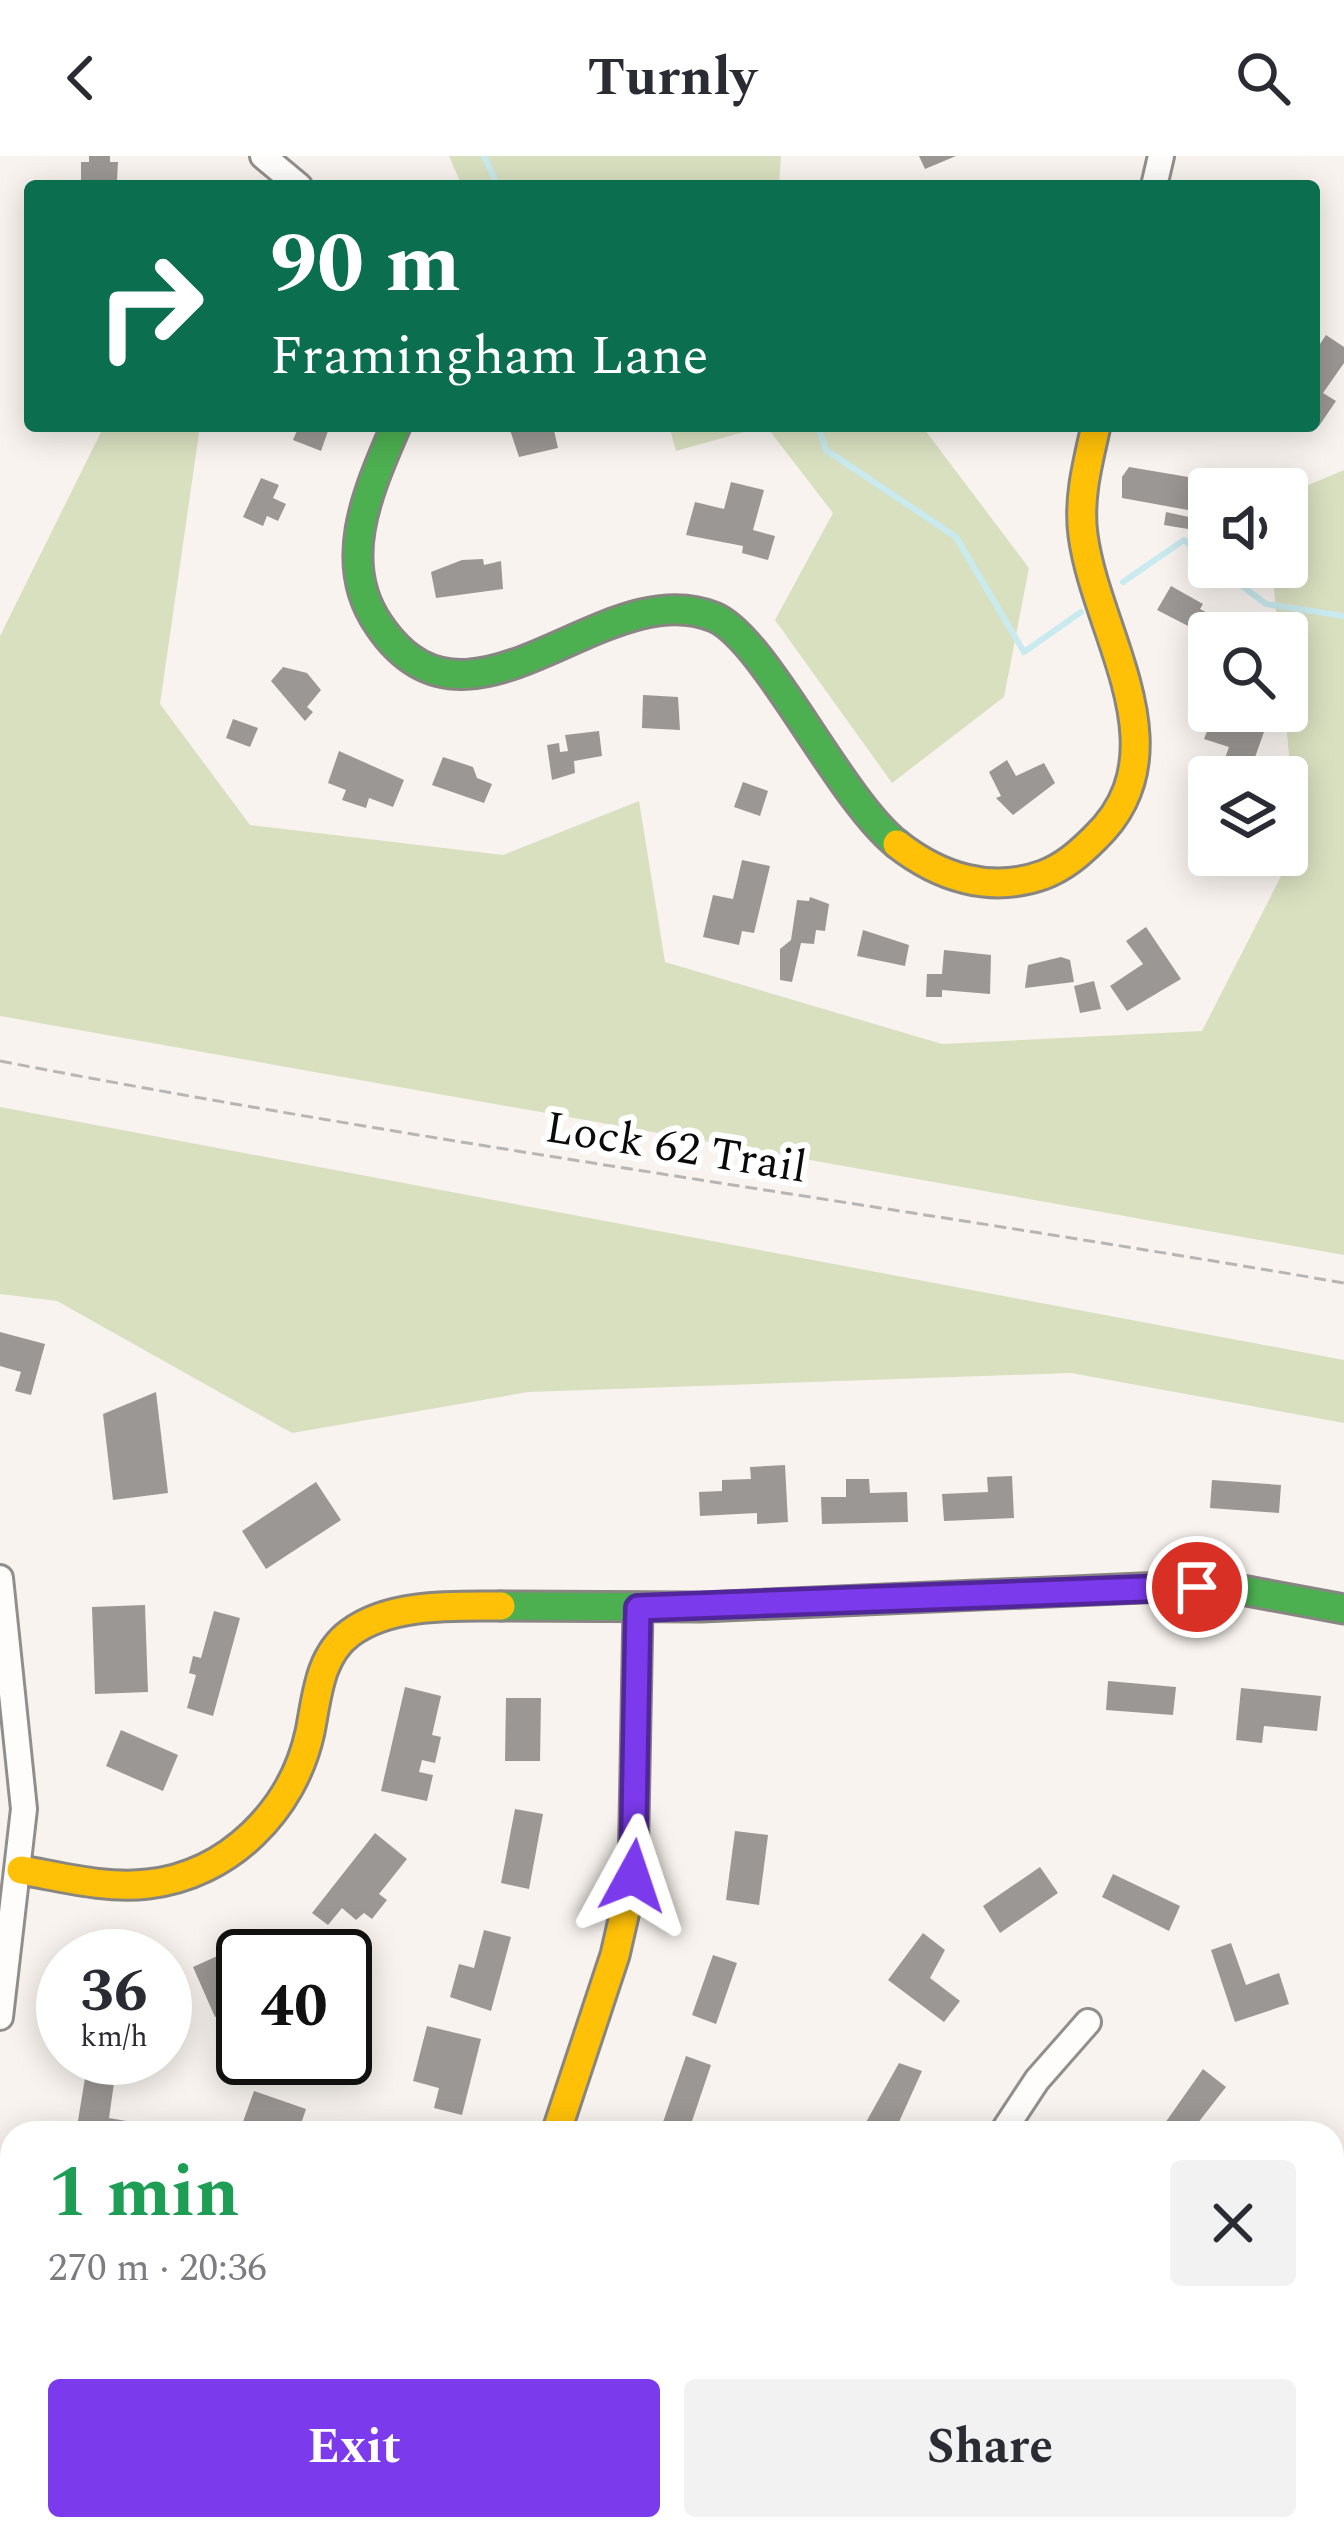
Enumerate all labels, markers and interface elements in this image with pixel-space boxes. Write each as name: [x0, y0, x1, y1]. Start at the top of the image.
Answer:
text: Turnly: [587, 37, 757, 119]
icon: back: [48, 45, 114, 111]
icon: search: [1230, 45, 1296, 111]
text: 90 m: [270, 201, 461, 329]
icon: right: [72, 228, 228, 384]
text: Framingham Lane: [270, 316, 709, 398]
map controls: [1188, 468, 1308, 876]
button: sound: [1188, 468, 1308, 588]
button: search: [1188, 612, 1308, 732]
button: layers: [1188, 756, 1308, 876]
street label: Lock 62 Trail: [540, 1093, 812, 1203]
pin: [1146, 1536, 1248, 1638]
icon: arrive: [1164, 1554, 1230, 1620]
position arrow: [570, 1813, 696, 1939]
speed limit sign: 40: [216, 1929, 372, 2085]
text: 36: [80, 1946, 148, 2038]
text: km/h: [80, 2014, 148, 2060]
text: 1 min: [48, 2139, 240, 2248]
button: close: [1170, 2160, 1296, 2286]
text: 270 m · 20:36: [48, 2239, 267, 2298]
button: Exit: [48, 2379, 660, 2517]
button: Share: [684, 2379, 1296, 2517]

